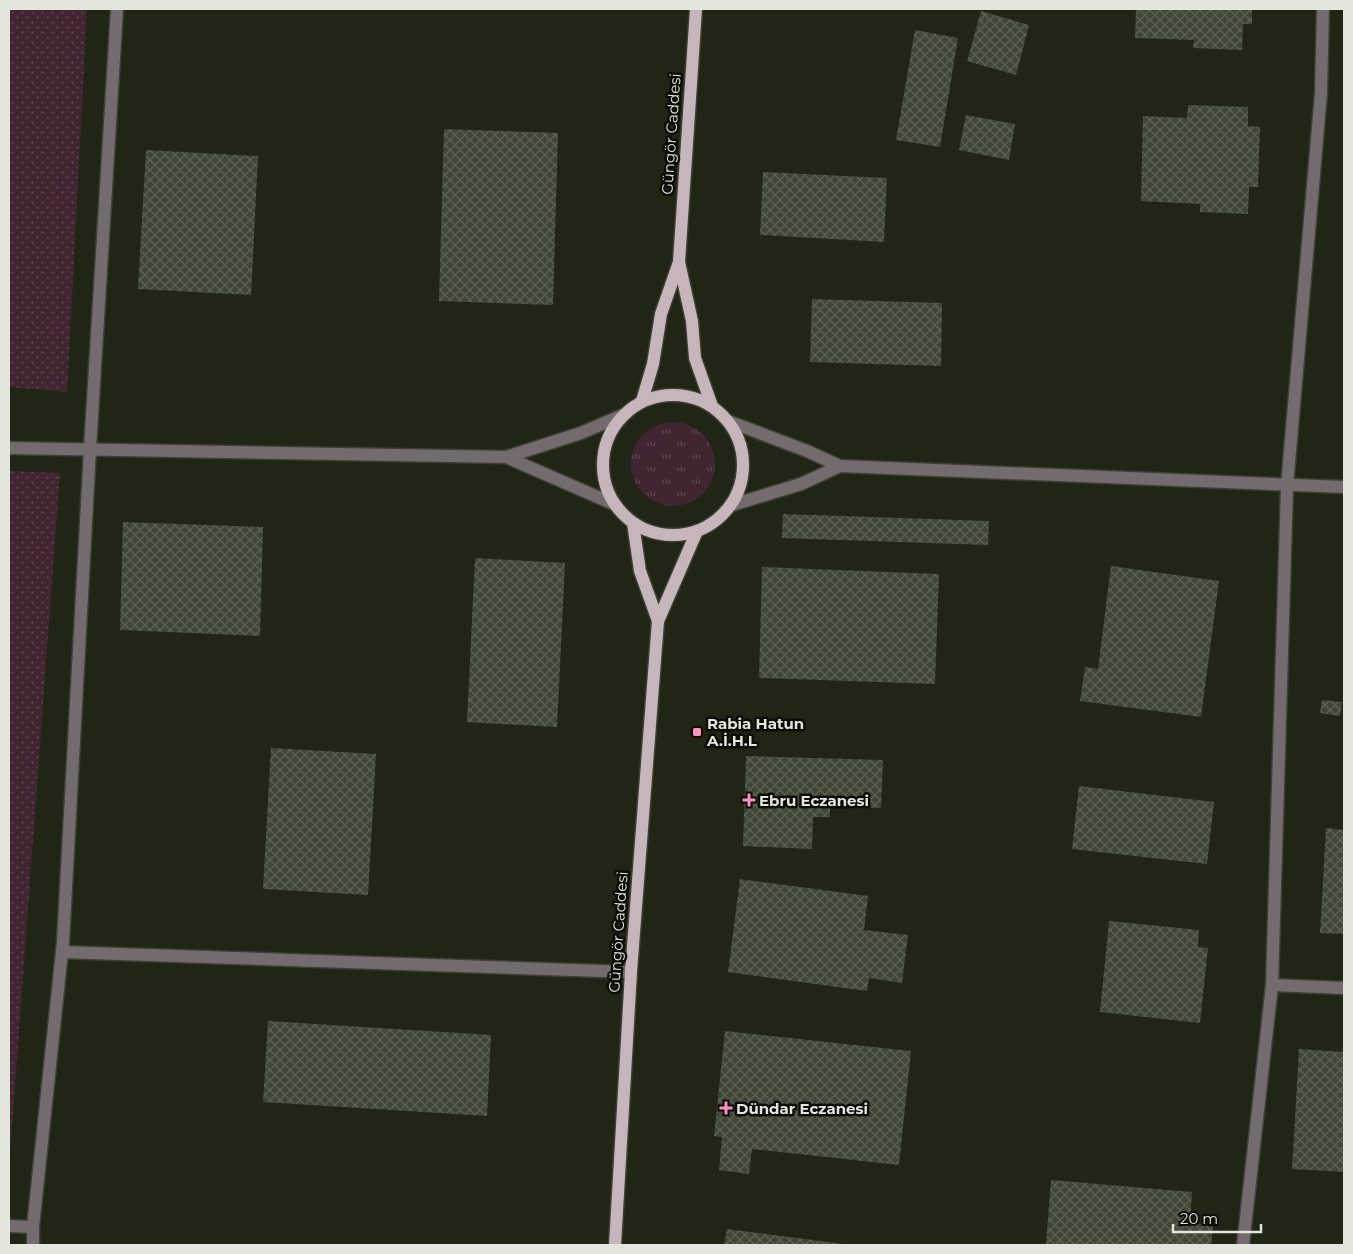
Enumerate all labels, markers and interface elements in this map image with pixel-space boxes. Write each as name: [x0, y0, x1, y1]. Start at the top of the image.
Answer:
street label: Güngör Caddesi: [657, 73, 685, 195]
place label: Rabia Hatun A.İ.H.L: [706, 714, 804, 750]
marker: Rabia Hatun A.İ.H.L: [691, 726, 703, 738]
place label: Ebru Eczanesi: [759, 791, 869, 810]
marker: Ebru Eczanesi: [743, 794, 755, 806]
street label: Güngör Caddesi: [604, 871, 632, 993]
place label: Dündar Eczanesi: [736, 1099, 868, 1118]
marker: Dündar Eczanesi: [720, 1102, 732, 1114]
scale bar: [1173, 1202, 1260, 1234]
text: 20 m: [1180, 1209, 1218, 1228]

